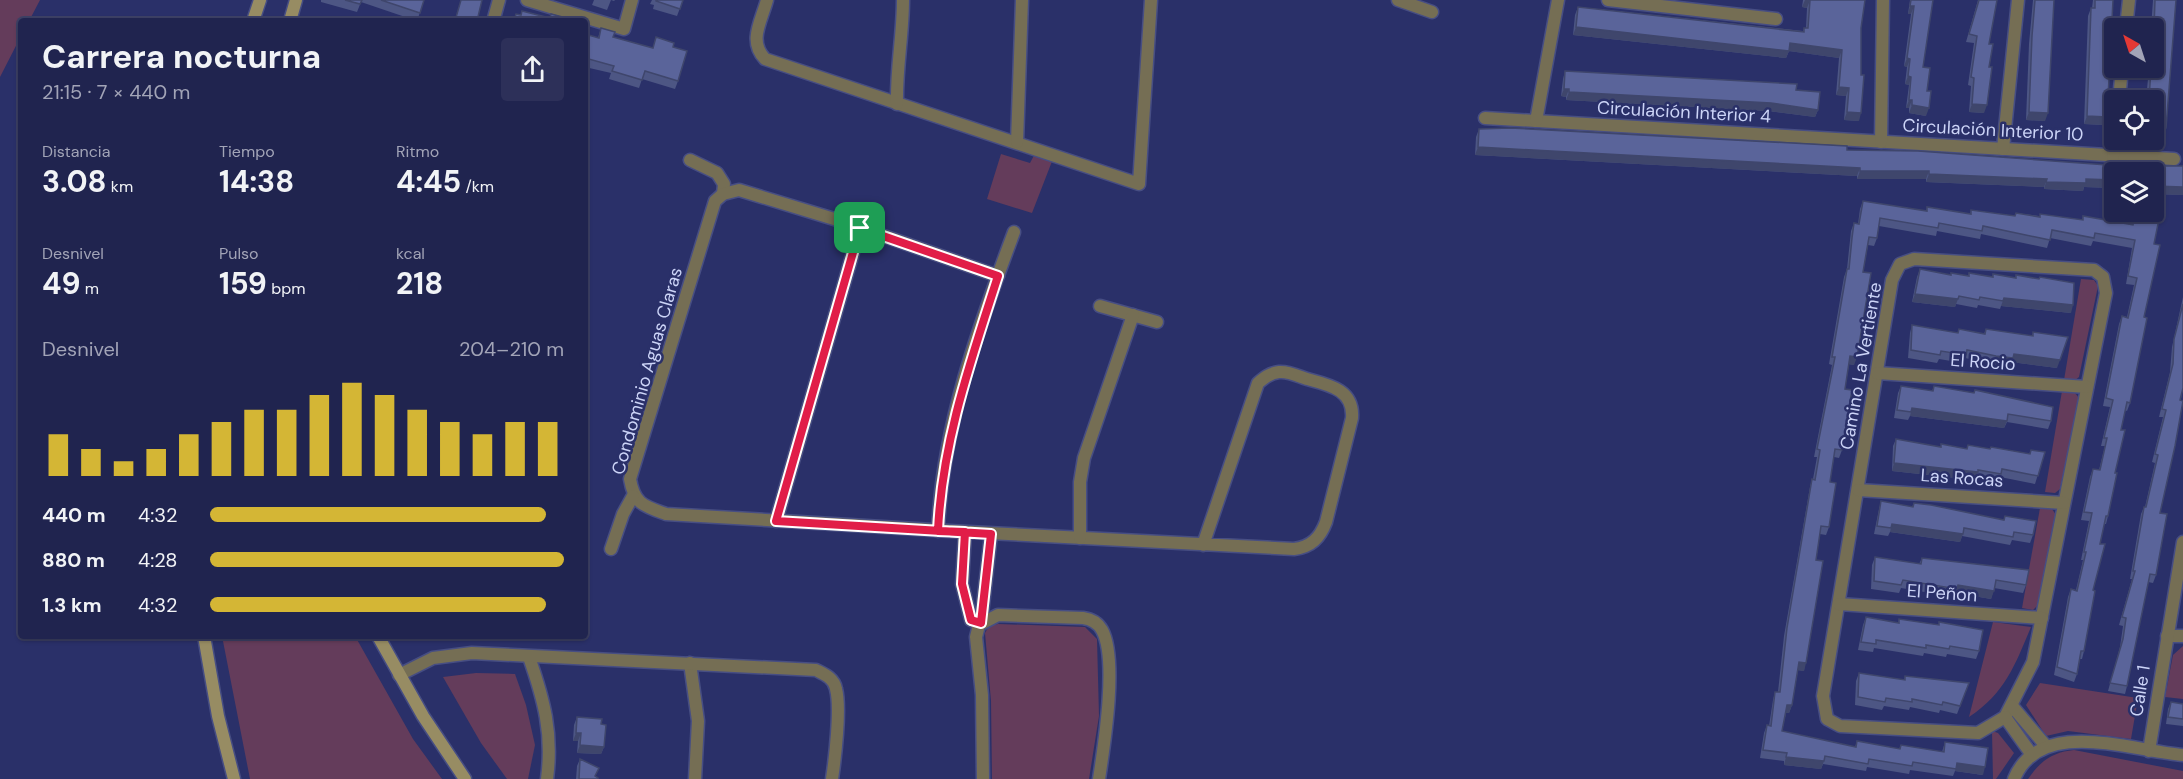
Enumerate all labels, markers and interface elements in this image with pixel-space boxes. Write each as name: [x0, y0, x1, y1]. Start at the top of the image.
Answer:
north arrow: [2104, 18, 2164, 78]
map controls: [2104, 18, 2164, 222]
text: Carrera nocturna: [42, 35, 321, 78]
button: share: [501, 38, 564, 101]
text: 21:15 · 7 × 440 m: [42, 79, 190, 105]
button: locate: [2104, 90, 2164, 150]
street label: Circulación Interior 4: [1596, 95, 1772, 129]
street label: Circulación Interior 10: [1902, 113, 2084, 147]
text: Distancia: [42, 141, 110, 162]
text: Tiempo: [219, 141, 275, 162]
text: Ritmo: [396, 141, 439, 162]
text: 3.08: [42, 162, 107, 201]
text: 14:38: [219, 162, 294, 201]
text: 4:45: [396, 162, 461, 201]
button: layers: [2104, 162, 2164, 222]
text: km: [107, 176, 133, 197]
text: /km: [461, 176, 494, 197]
pin: [834, 202, 885, 253]
icon: arrive: [843, 211, 876, 244]
text: Desnivel: [42, 243, 104, 264]
text: Pulso: [219, 243, 259, 264]
text: kcal: [396, 243, 425, 264]
text: 49: [42, 264, 81, 303]
text: 159: [219, 264, 267, 303]
text: 218: [396, 264, 443, 303]
street label: Condominio Aguas Claras: [606, 265, 688, 477]
text: m: [81, 278, 99, 299]
text: bpm: [267, 278, 305, 299]
street label: Camino La Vertiente: [1834, 280, 1888, 452]
text: Desnivel: [42, 336, 119, 362]
text: 204–210 m: [459, 336, 564, 362]
street label: El Rocio: [1950, 348, 2016, 376]
street label: Las Rocas: [1920, 463, 2004, 493]
text: 440 m: [42, 502, 106, 528]
text: 4:32: [138, 502, 178, 528]
text: 880 m: [42, 547, 105, 573]
text: 4:28: [138, 547, 178, 573]
street label: El Peñon: [1906, 579, 1978, 607]
text: 1.3 km: [42, 592, 101, 618]
text: 4:32: [138, 592, 178, 618]
street label: Calle 1: [2124, 664, 2156, 718]

